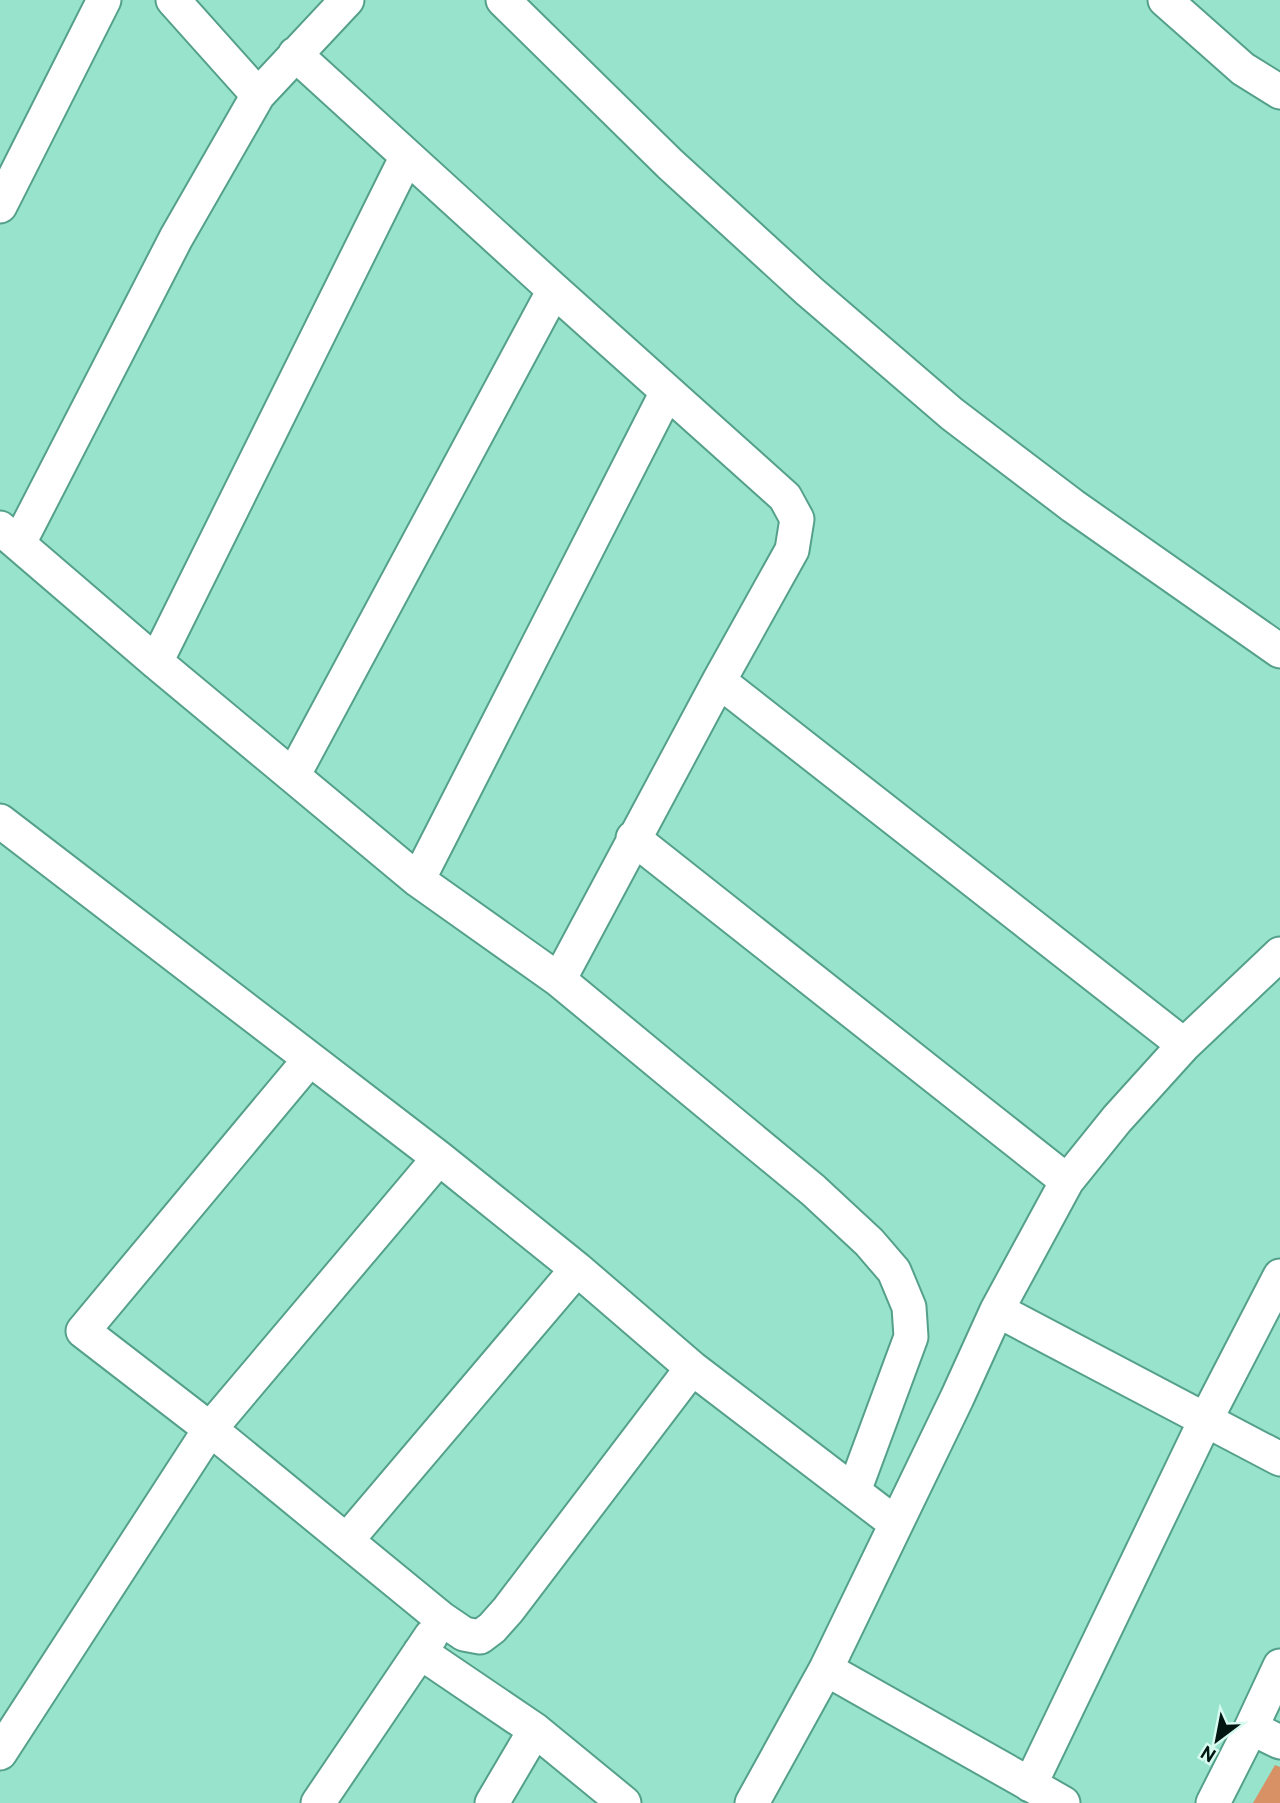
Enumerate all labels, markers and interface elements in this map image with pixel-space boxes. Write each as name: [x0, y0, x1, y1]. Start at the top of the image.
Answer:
north arrow: [1182, 1705, 1252, 1775]
text: N: [1197, 1739, 1221, 1767]

